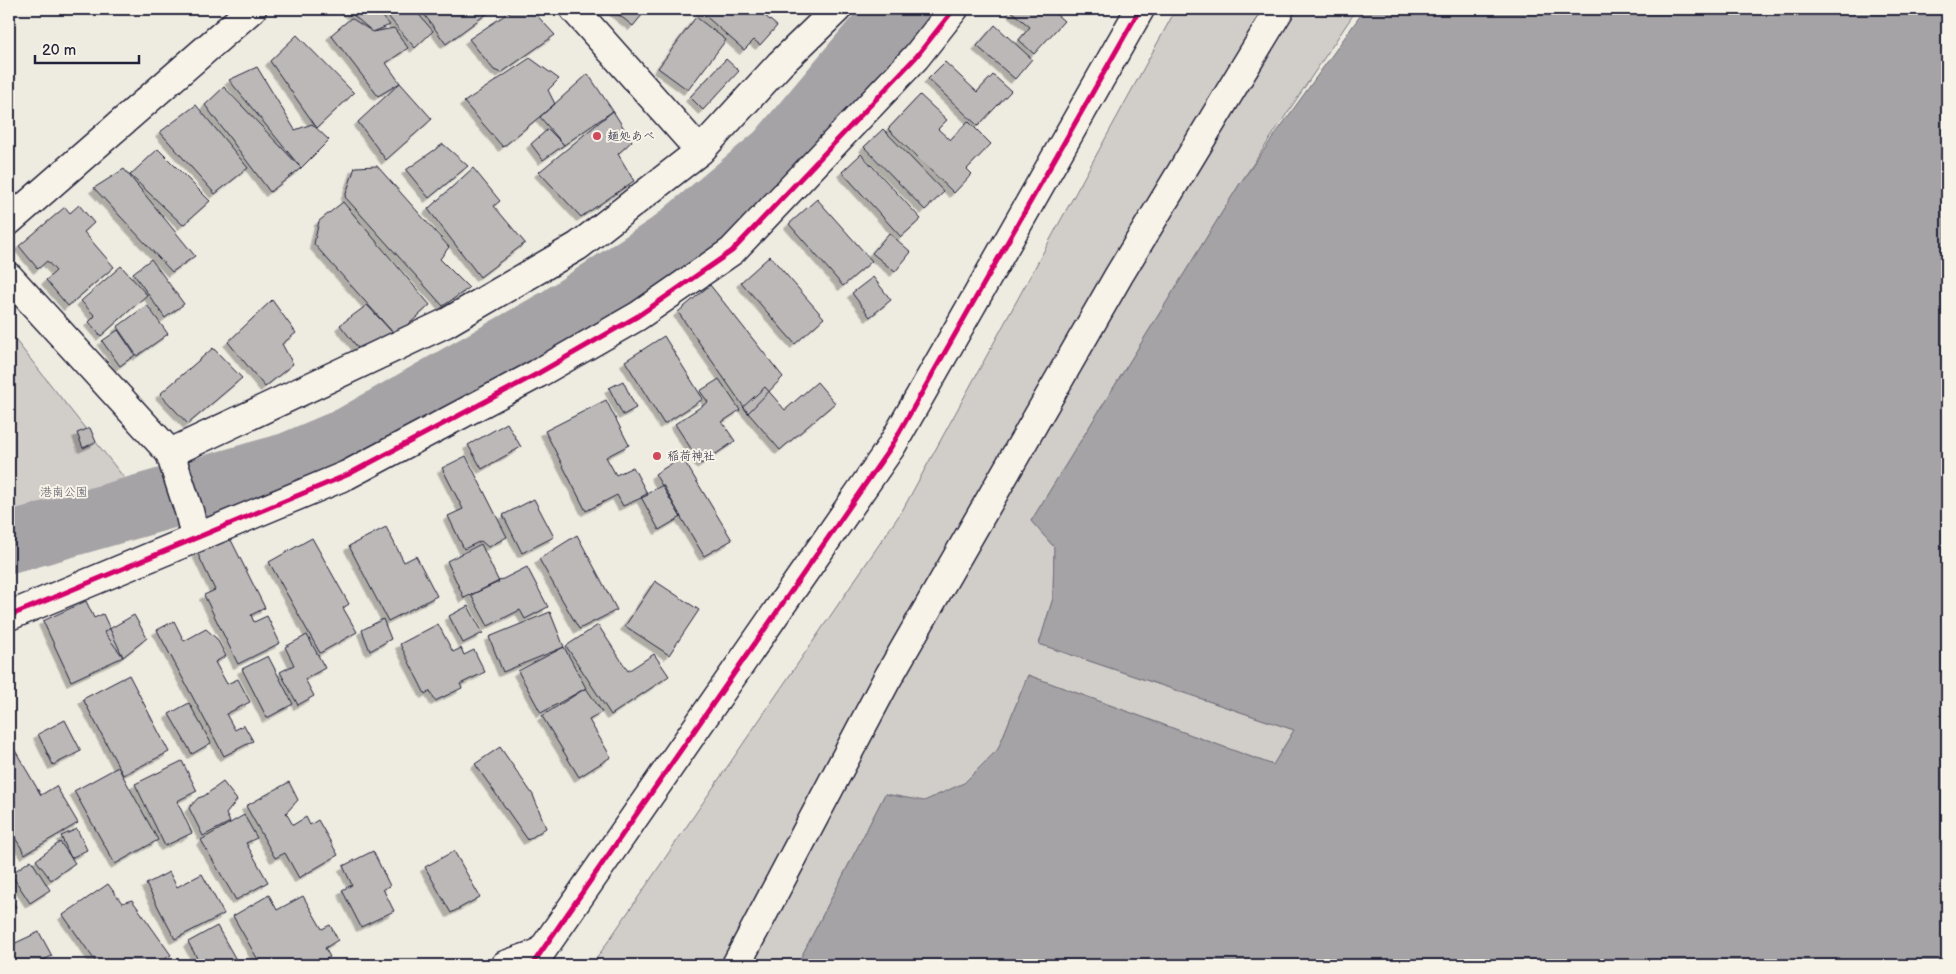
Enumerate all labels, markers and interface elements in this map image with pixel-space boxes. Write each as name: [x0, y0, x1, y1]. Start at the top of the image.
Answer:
scale bar: [35, 32, 139, 64]
text: 20 m: [42, 41, 76, 60]
place label: 麺処あべ: [607, 129, 655, 144]
marker: 麺処あべ: [591, 130, 603, 142]
place label: 稲荷神社: [667, 449, 715, 464]
marker: 稲荷神社: [651, 450, 663, 462]
park label: 港南公園: [40, 485, 88, 500]

